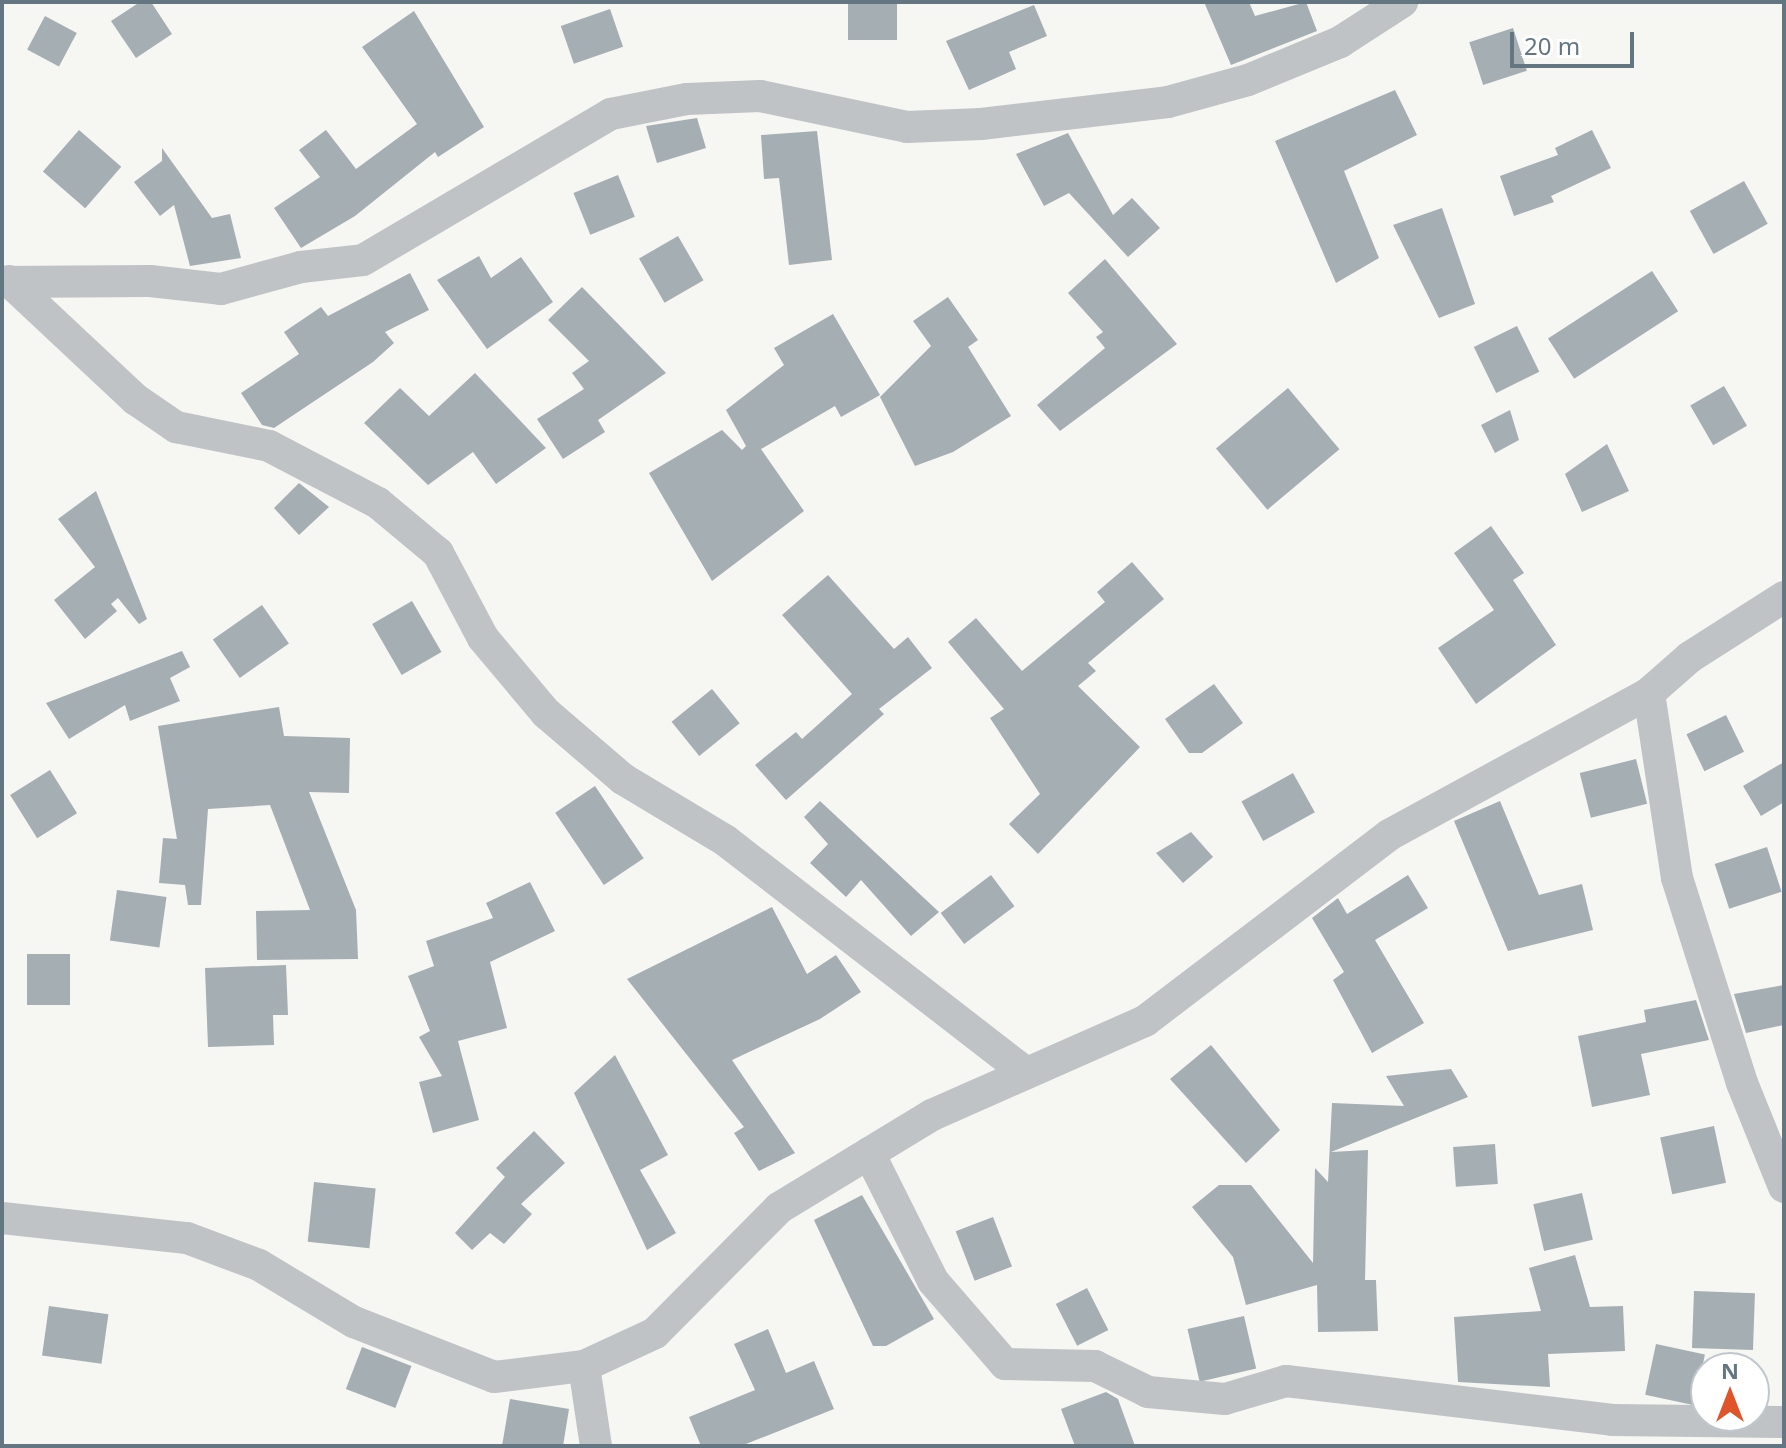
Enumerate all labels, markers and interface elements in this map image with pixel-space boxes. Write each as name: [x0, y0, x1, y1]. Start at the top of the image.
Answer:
scale bar: [1514, 16, 1638, 66]
text: 20 m: [1524, 29, 1580, 62]
north arrow: [1690, 1352, 1770, 1432]
text: N: [1721, 1355, 1739, 1385]

